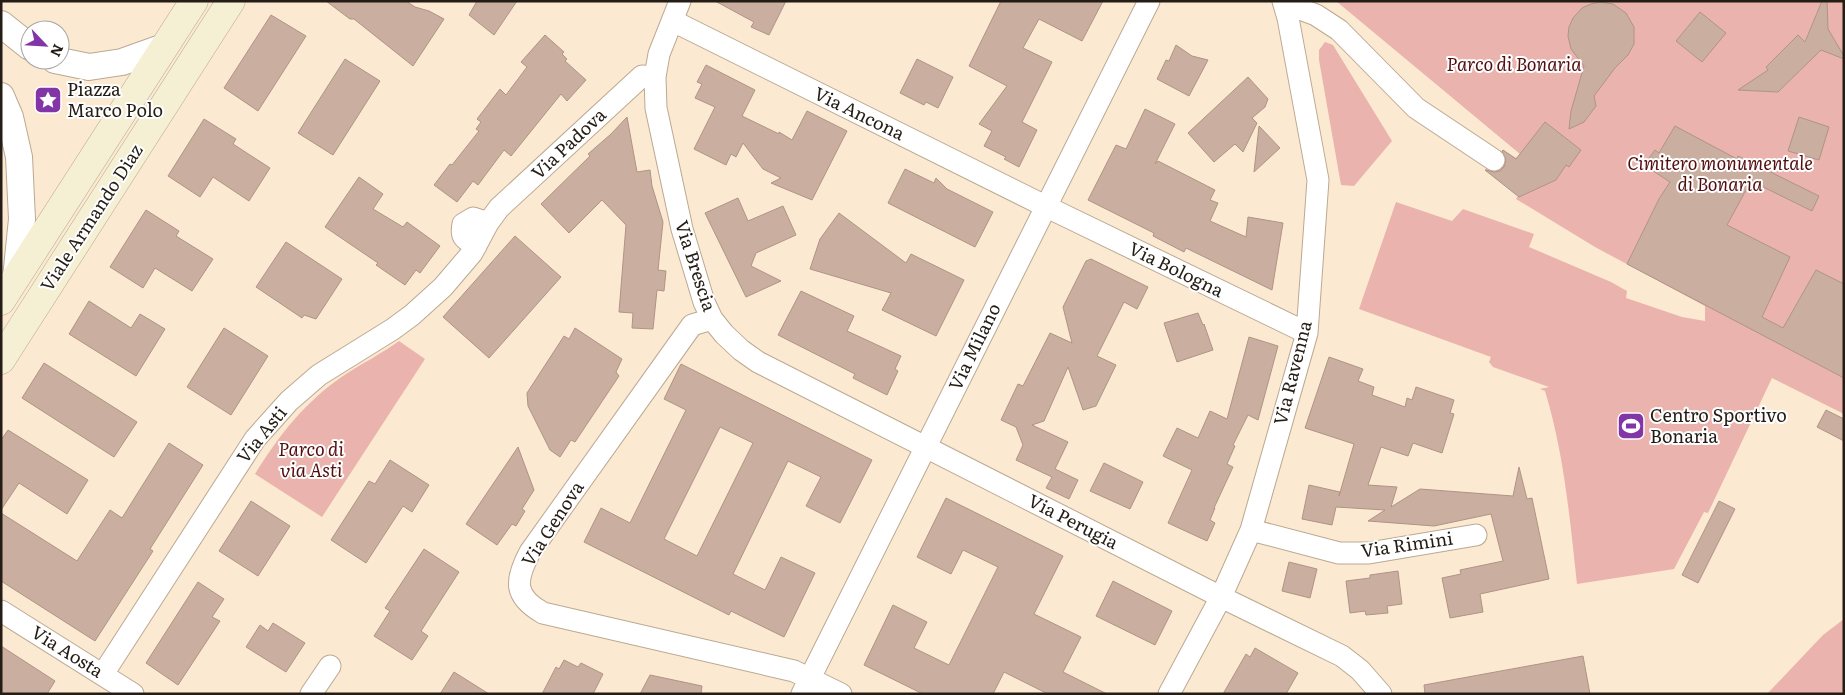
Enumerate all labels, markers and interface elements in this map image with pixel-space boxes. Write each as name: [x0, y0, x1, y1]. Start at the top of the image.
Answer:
north arrow: [20, 20, 70, 70]
text: N: [46, 41, 69, 61]
park label: Parco di Bonaria: [1447, 50, 1582, 77]
place label: Piazza Marco Polo: [67, 75, 163, 123]
street label: Via Ancona: [810, 79, 910, 146]
place icon: Piazza Marco Polo: [33, 85, 63, 115]
street label: Via Padova: [524, 101, 612, 185]
street label: Viale Armando Diaz: [33, 138, 149, 296]
park label: Cimitero monumentale di Bonaria: [1627, 149, 1813, 197]
street label: Via Brescia: [669, 216, 724, 315]
street label: Via Bologna: [1125, 234, 1229, 303]
street label: Via Milano: [941, 298, 1006, 395]
street label: Via Ravenna: [1266, 317, 1318, 428]
street label: Via Asti: [229, 400, 292, 469]
place label: Centro Sportivo Bonaria: [1650, 401, 1787, 449]
sports icon: Centro Sportivo Bonaria: [1616, 411, 1646, 441]
park label: Parco di via Asti: [278, 435, 344, 483]
street label: Via Genova: [514, 475, 590, 571]
street label: Via Perugia: [1024, 486, 1124, 555]
street label: Via Rimini: [1359, 524, 1455, 563]
street label: Via Aosta: [27, 618, 109, 684]

